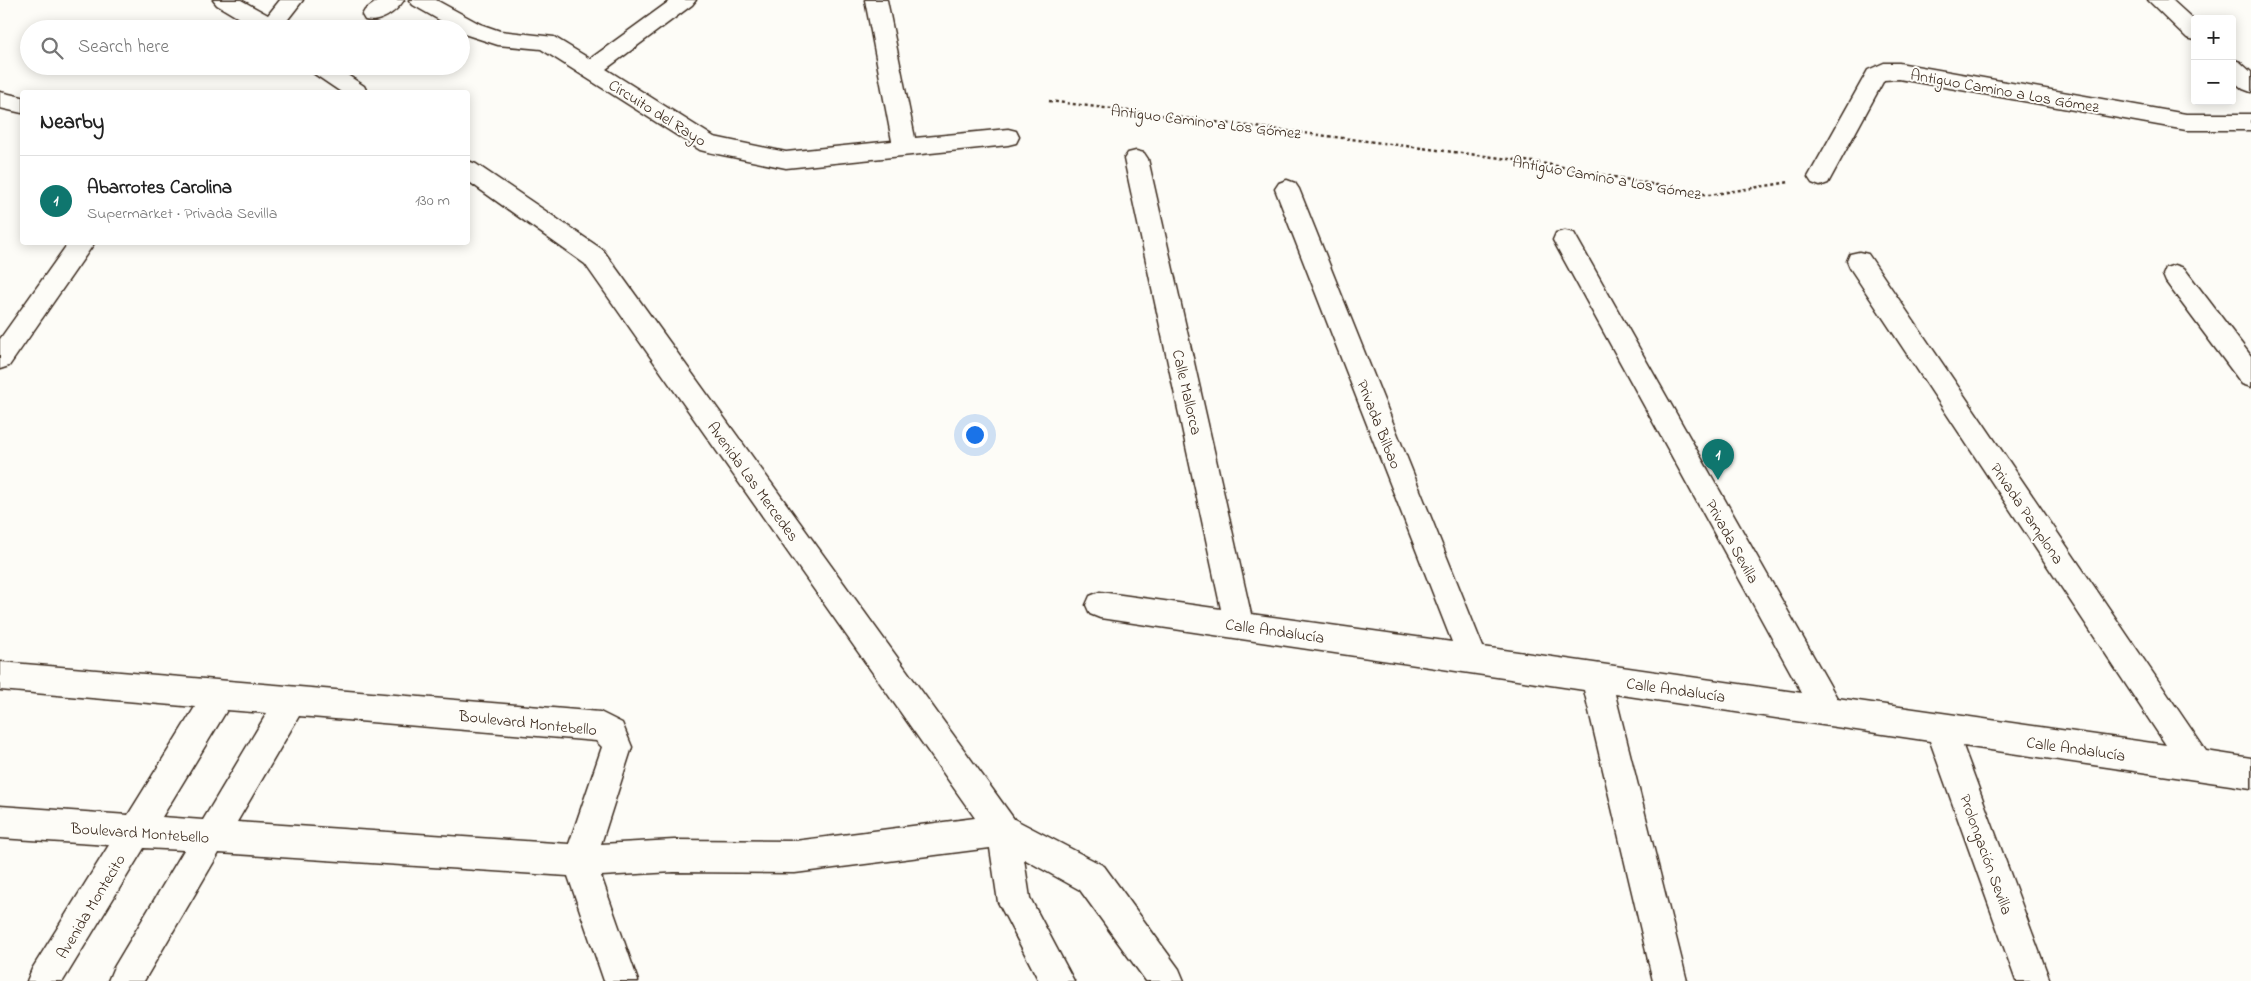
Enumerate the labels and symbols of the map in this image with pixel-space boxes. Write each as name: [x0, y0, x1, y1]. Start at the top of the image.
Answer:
street label: Antiguo Camino a Los Gómez: [1908, 64, 2101, 120]
street label: Circuito del Rayo: [603, 74, 711, 153]
street label: Antiguo Camino a Los Gómez: [1109, 99, 1302, 147]
street label: Antiguo Camino a Los Gómez: [1510, 151, 1703, 207]
street label: Calle Mallorca: [1165, 347, 1207, 437]
street label: Privada Bilbao: [1349, 377, 1407, 473]
street label: Avenida Las Mercedes: [701, 417, 804, 547]
your location: [962, 422, 988, 448]
pin: 1: [1702, 439, 1734, 480]
street label: Privada Pamplona: [1983, 459, 2069, 570]
street label: Privada Sevilla: [1698, 495, 1764, 589]
street label: Calle Andalucía: [1224, 613, 1326, 651]
street label: Calle Andalucía: [1625, 672, 1727, 710]
street label: Boulevard Montebello: [457, 705, 598, 743]
street label: Calle Andalucía: [2025, 731, 2127, 769]
street label: Prolongación Sevilla: [1952, 791, 2018, 918]
street label: Boulevard Montebello: [69, 817, 210, 851]
street label: Avenida Montecito: [51, 850, 132, 964]

